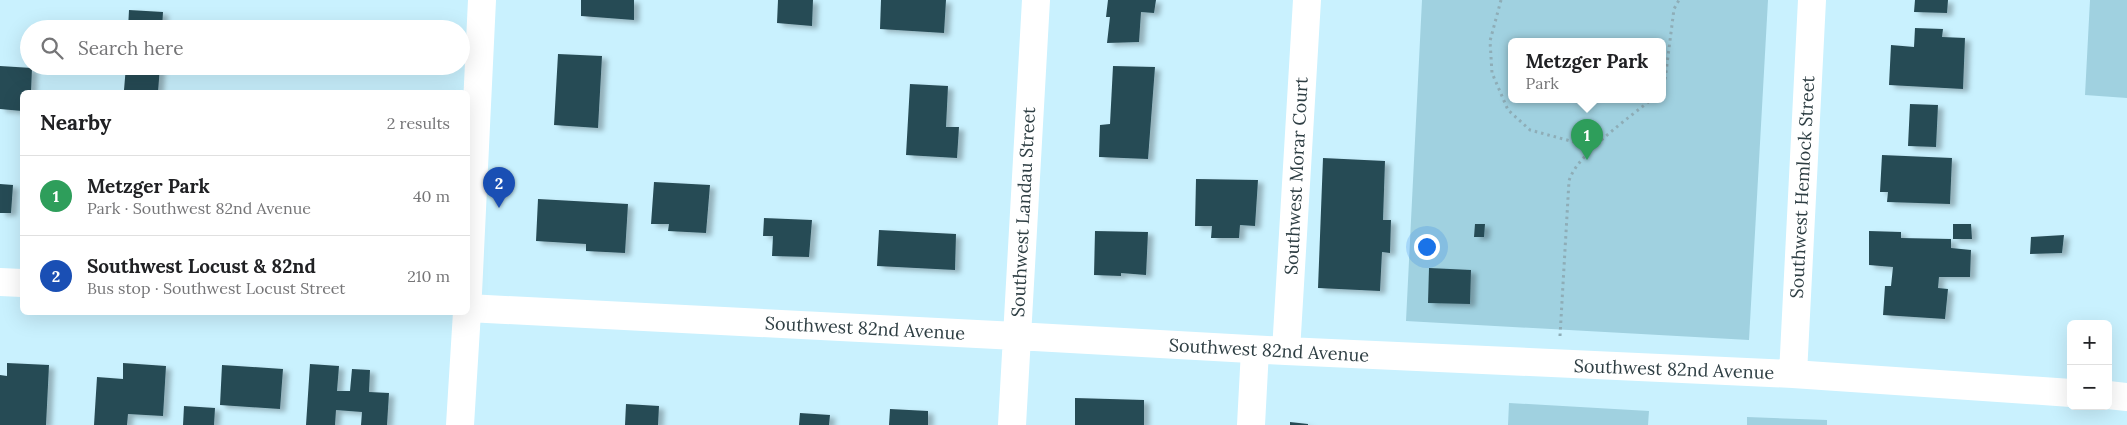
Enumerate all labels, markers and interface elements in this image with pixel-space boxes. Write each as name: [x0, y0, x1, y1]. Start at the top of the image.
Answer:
search box: [20, 20, 470, 75]
icon: search: [38, 34, 66, 62]
text: Search here: [78, 36, 184, 60]
popup: [1508, 38, 1666, 103]
text: Metzger Park: [1526, 49, 1648, 73]
text: Park: [1526, 73, 1559, 93]
street label: Southwest Hemlock Street: [1785, 75, 1819, 299]
street label: Southwest Morar Court: [1279, 76, 1313, 276]
street label: Southwest Landau Street: [1006, 106, 1040, 318]
text: Nearby: [40, 109, 111, 136]
text: 2 results: [387, 113, 450, 133]
pin: 1: [1571, 119, 1603, 160]
pin: 2: [483, 167, 515, 208]
text: Metzger Park: [87, 174, 210, 198]
text: 1: [53, 186, 59, 206]
text: 40 m: [413, 186, 450, 206]
text: Park · Southwest 82nd Avenue: [87, 198, 311, 218]
your location: [1414, 234, 1440, 260]
text: Southwest Locust & 82nd: [87, 254, 316, 278]
text: 2: [52, 266, 60, 286]
text: 210 m: [407, 266, 450, 286]
text: Bus stop · Southwest Locust Street: [87, 278, 346, 298]
street label: Southwest 82nd Avenue: [764, 311, 966, 345]
map controls: [2067, 320, 2112, 410]
button: +: [2067, 320, 2112, 365]
street label: Southwest 82nd Avenue: [1168, 333, 1370, 367]
street label: Southwest 82nd Avenue: [1573, 354, 1775, 384]
button: −: [2067, 365, 2112, 410]

